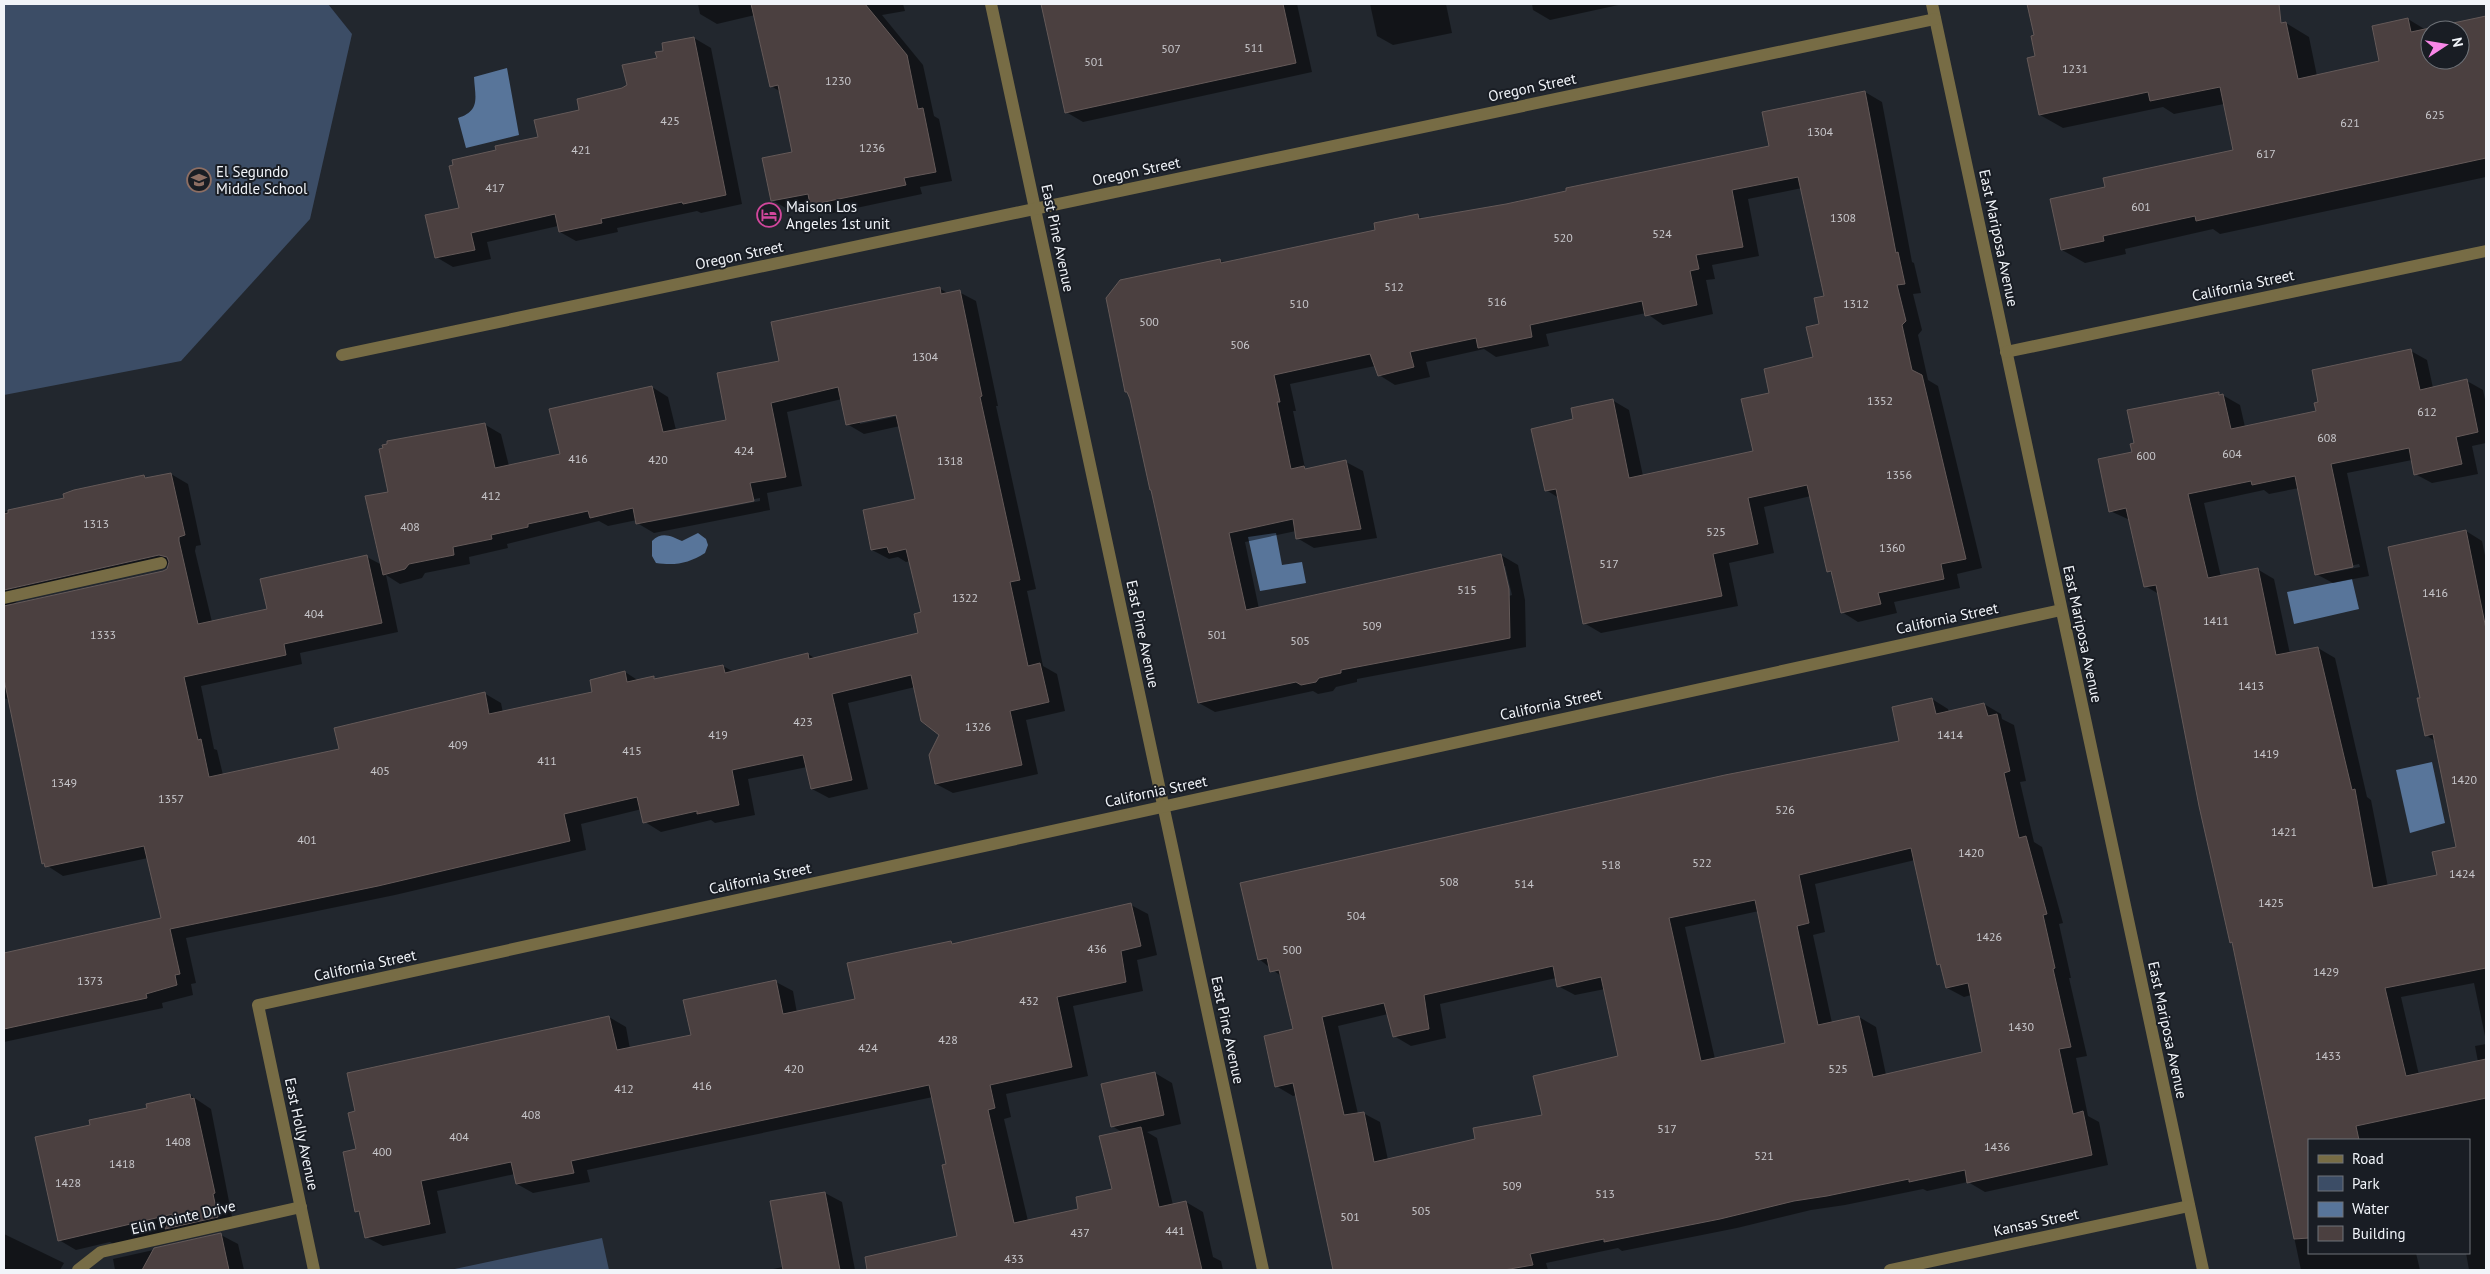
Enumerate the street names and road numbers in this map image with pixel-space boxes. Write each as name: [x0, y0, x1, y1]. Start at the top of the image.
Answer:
street label: Oregon Street: [1486, 68, 1578, 106]
street label: Oregon Street: [1090, 152, 1182, 190]
street label: East Mariposa Avenue: [1975, 168, 2023, 308]
street label: East Pine Avenue: [1037, 182, 1079, 294]
street label: Oregon Street: [693, 236, 785, 274]
street label: California Street: [2190, 265, 2296, 305]
street label: East Mariposa Avenue: [2059, 564, 2107, 704]
street label: East Pine Avenue: [1122, 578, 1164, 690]
street label: California Street: [1894, 598, 2000, 638]
street label: California Street: [1498, 684, 1604, 724]
street label: California Street: [1103, 771, 1209, 811]
street label: California Street: [707, 858, 813, 898]
street label: California Street: [312, 945, 418, 985]
street label: East Mariposa Avenue: [2144, 960, 2192, 1100]
street label: East Pine Avenue: [1207, 974, 1249, 1086]
street label: East Holly Avenue: [281, 1076, 323, 1192]
street label: Elin Pointe Drive: [129, 1196, 237, 1238]
street label: Kansas Street: [1992, 1204, 2080, 1240]

